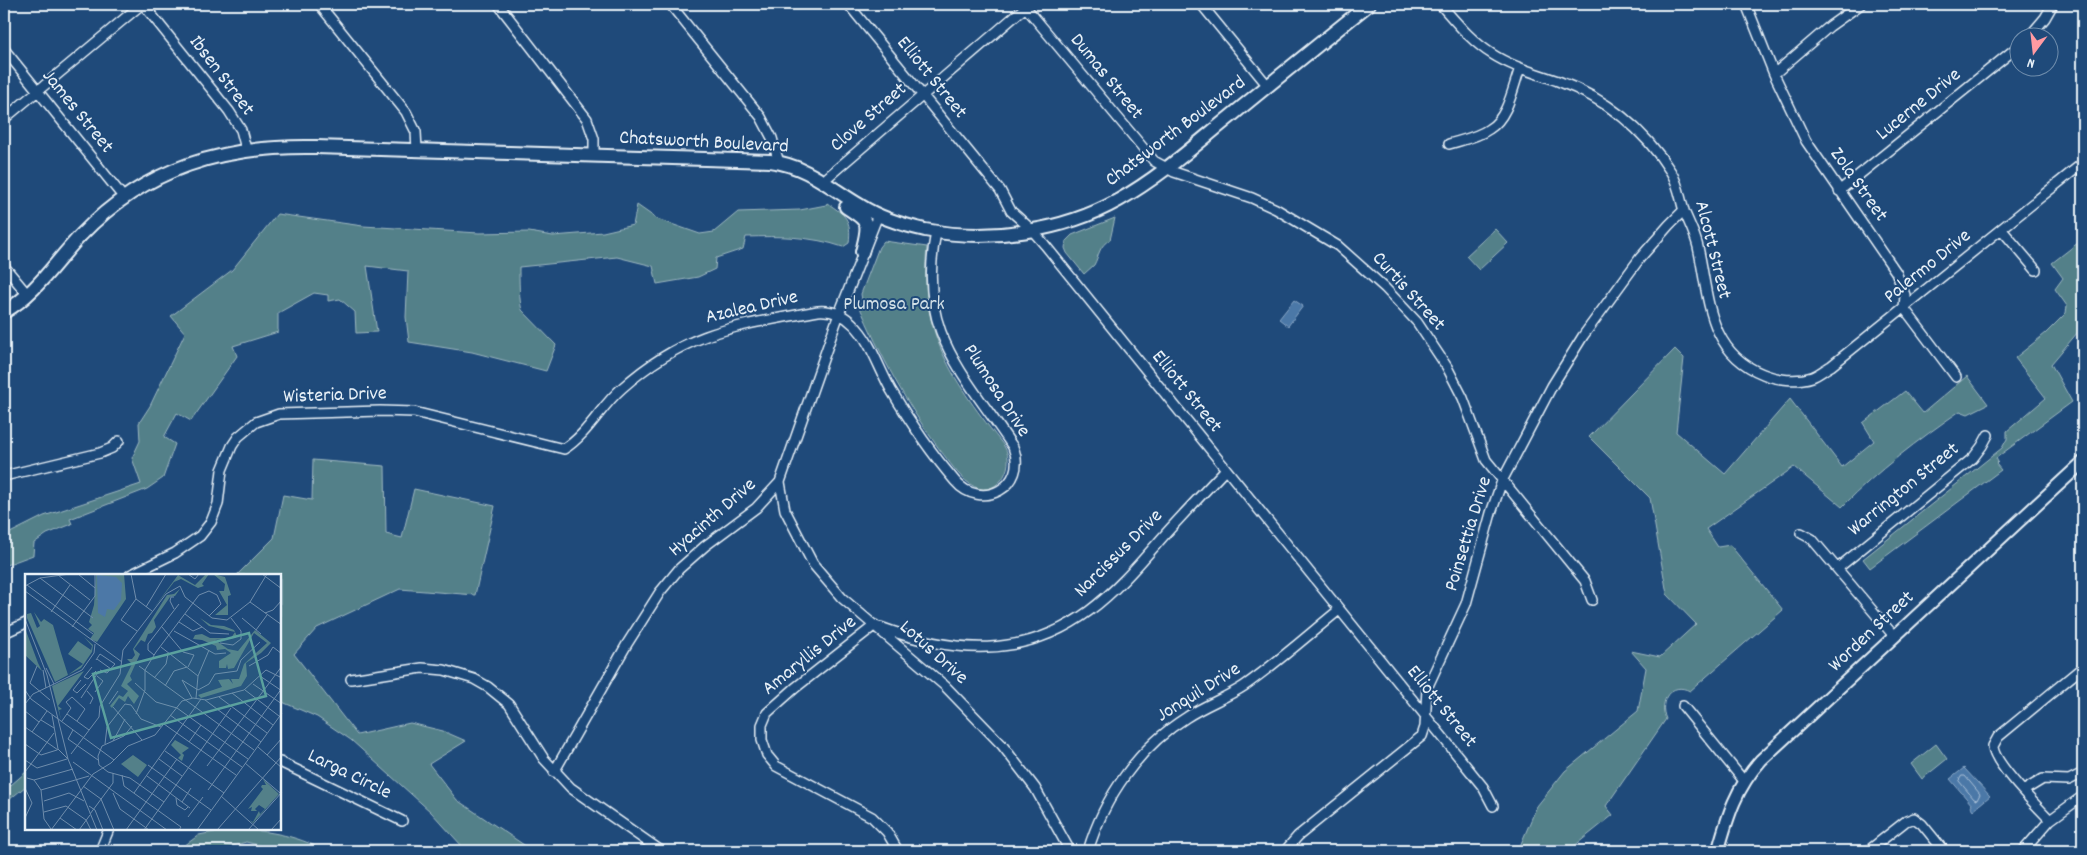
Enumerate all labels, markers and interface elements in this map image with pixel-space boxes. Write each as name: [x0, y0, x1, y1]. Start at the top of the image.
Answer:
street label: Dumas Street: [1062, 28, 1150, 126]
north arrow: [2010, 28, 2060, 78]
street label: Ibsen Street: [181, 30, 261, 122]
street label: Elliott Street: [889, 31, 973, 125]
text: N: [2025, 52, 2037, 73]
street label: Lucerne Drive: [1870, 62, 1968, 148]
street label: James Street: [34, 64, 120, 160]
street label: Chatsworth Boulevard: [1100, 70, 1252, 194]
street label: Clove Street: [824, 77, 914, 159]
street label: Chatsworth Boulevard: [619, 125, 789, 161]
street label: Zola Street: [1822, 142, 1894, 228]
street label: Alcott Street: [1686, 198, 1738, 302]
street label: Palermo Drive: [1878, 223, 1978, 311]
street label: Curtis Street: [1365, 246, 1451, 338]
street label: Azalea Drive: [703, 284, 801, 332]
park label: Plumosa Park: [843, 291, 945, 319]
street label: Plumosa Drive: [955, 339, 1037, 443]
street label: Elliott Street: [1144, 345, 1228, 439]
street label: Wisteria Drive: [283, 380, 387, 412]
street label: Warrington Street: [1842, 436, 1966, 544]
street label: Hyacinth Drive: [663, 472, 763, 564]
street label: Poinsettia Drive: [1438, 473, 1500, 595]
street label: Narcissus Drive: [1068, 503, 1170, 605]
inset map: [25, 574, 281, 830]
street label: Worden Street: [1823, 585, 1921, 679]
street label: Amaryllis Drive: [757, 609, 863, 703]
street label: Lotus Drive: [892, 614, 974, 692]
street label: Jonquil Drive: [1152, 656, 1247, 730]
street label: Elliott Street: [1399, 660, 1483, 754]
street label: Larga Circle: [302, 743, 396, 807]

